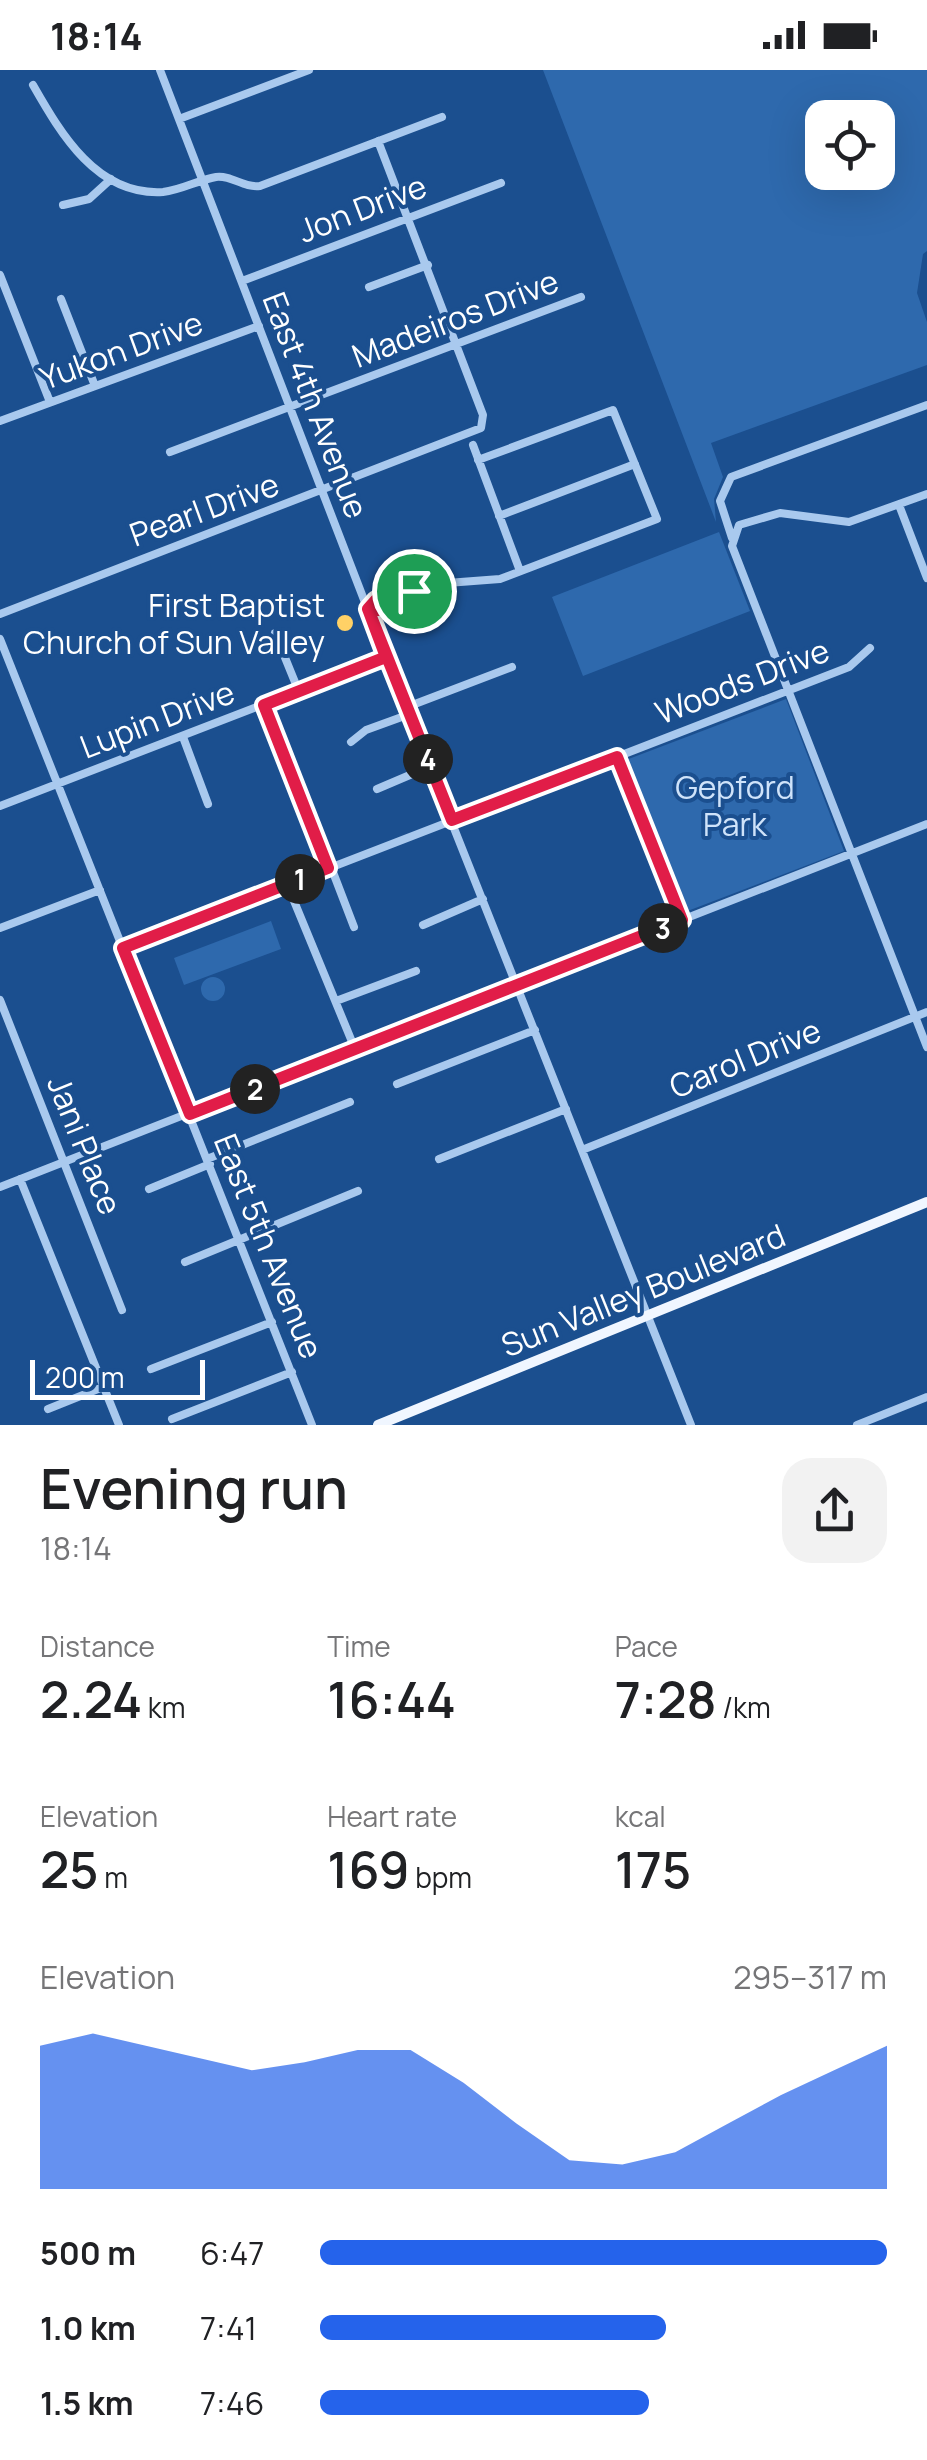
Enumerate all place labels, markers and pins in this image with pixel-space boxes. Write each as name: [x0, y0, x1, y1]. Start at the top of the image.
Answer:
pin: [372, 549, 457, 634]
place label: First Baptist Church of Sun Valley: [23, 583, 325, 664]
marker: First Baptist Church of Sun Valley: [334, 612, 356, 634]
pin: 4: [403, 734, 453, 784]
pin: 1: [275, 854, 325, 904]
pin: 3: [638, 903, 688, 953]
pin: 2: [230, 1064, 280, 1114]

